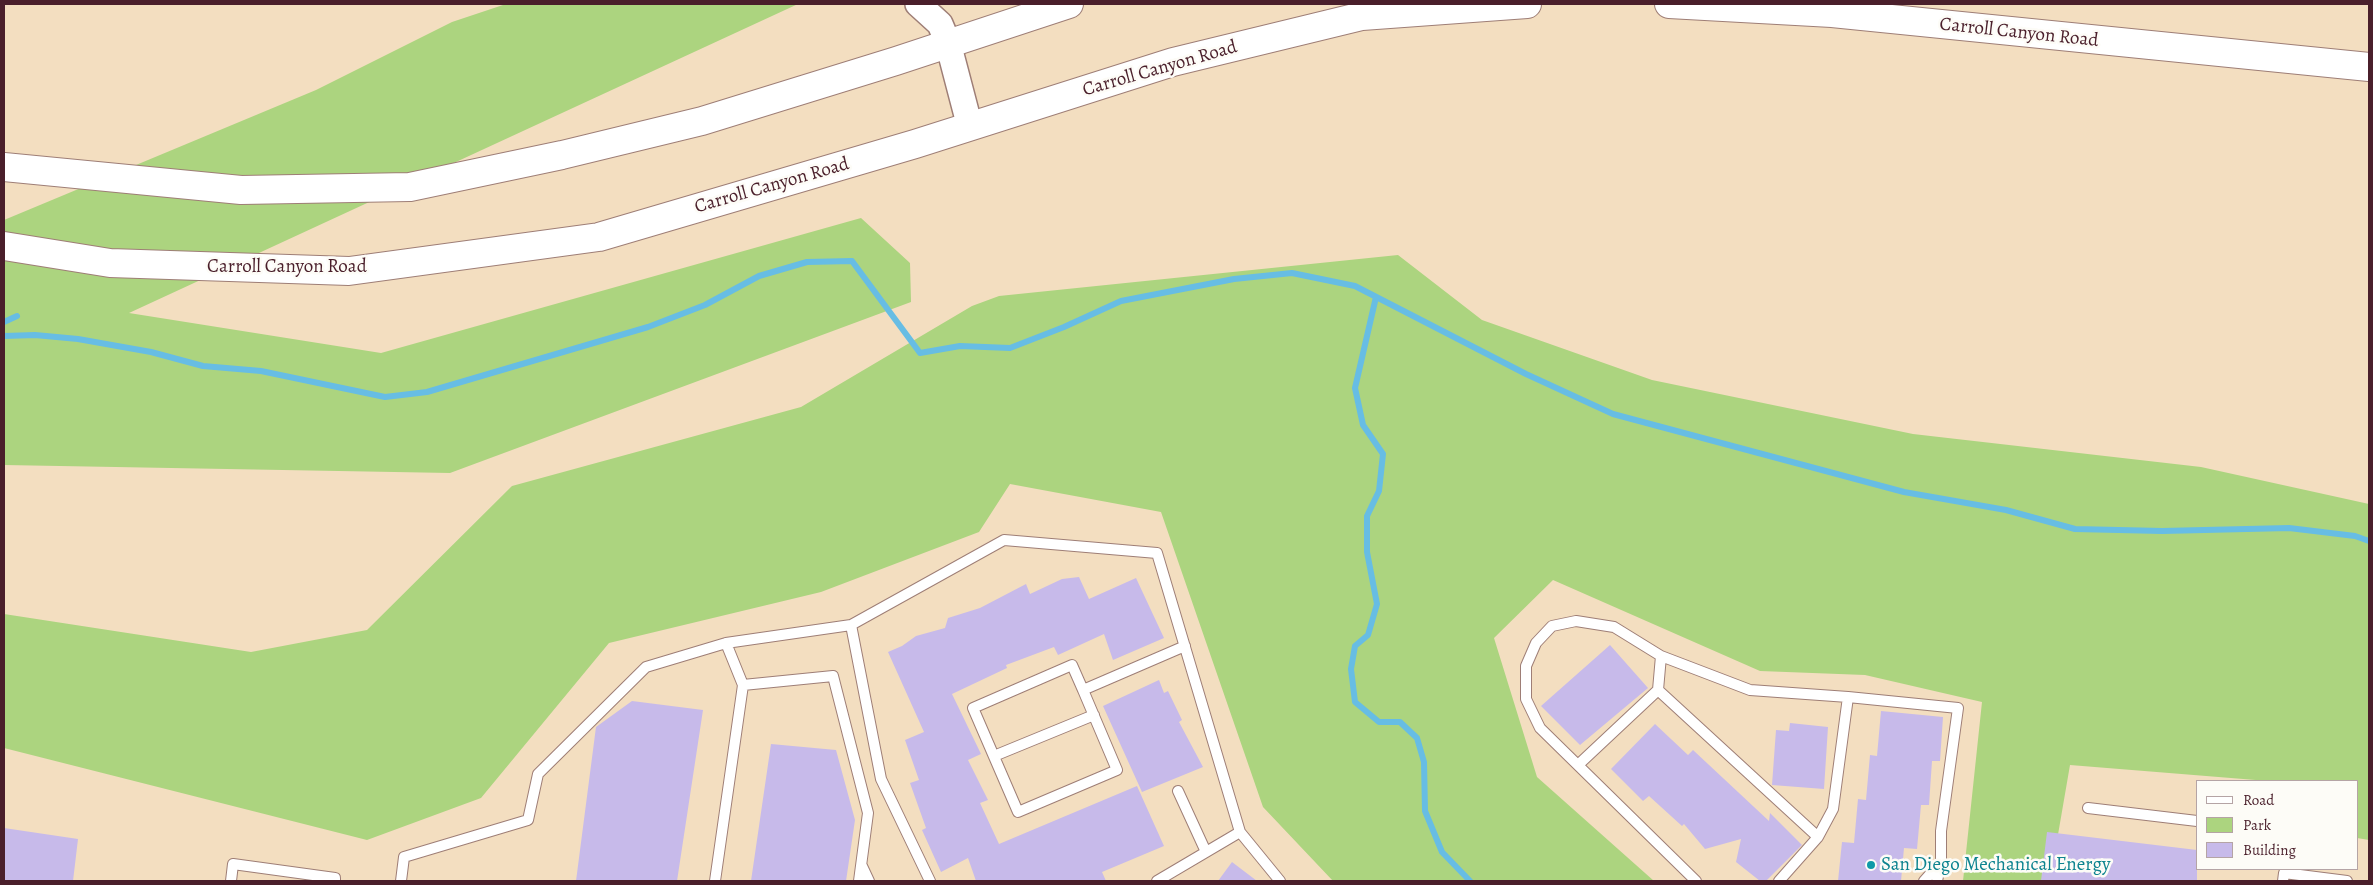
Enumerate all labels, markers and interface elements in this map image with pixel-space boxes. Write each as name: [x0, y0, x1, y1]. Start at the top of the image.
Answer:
street label: Carroll Canyon Road: [1938, 13, 2100, 53]
street label: Carroll Canyon Road: [1080, 36, 1240, 102]
street label: Carroll Canyon Road: [692, 153, 852, 219]
street label: Carroll Canyon Road: [207, 256, 367, 278]
legend: [2196, 780, 2358, 870]
text: Road: [2243, 790, 2274, 810]
text: Park: [2243, 815, 2271, 835]
text: Building: [2243, 840, 2296, 860]
place label: San Diego Mechanical Energy: [1881, 854, 2111, 876]
marker: San Diego Mechanical Energy: [1865, 859, 1877, 871]

